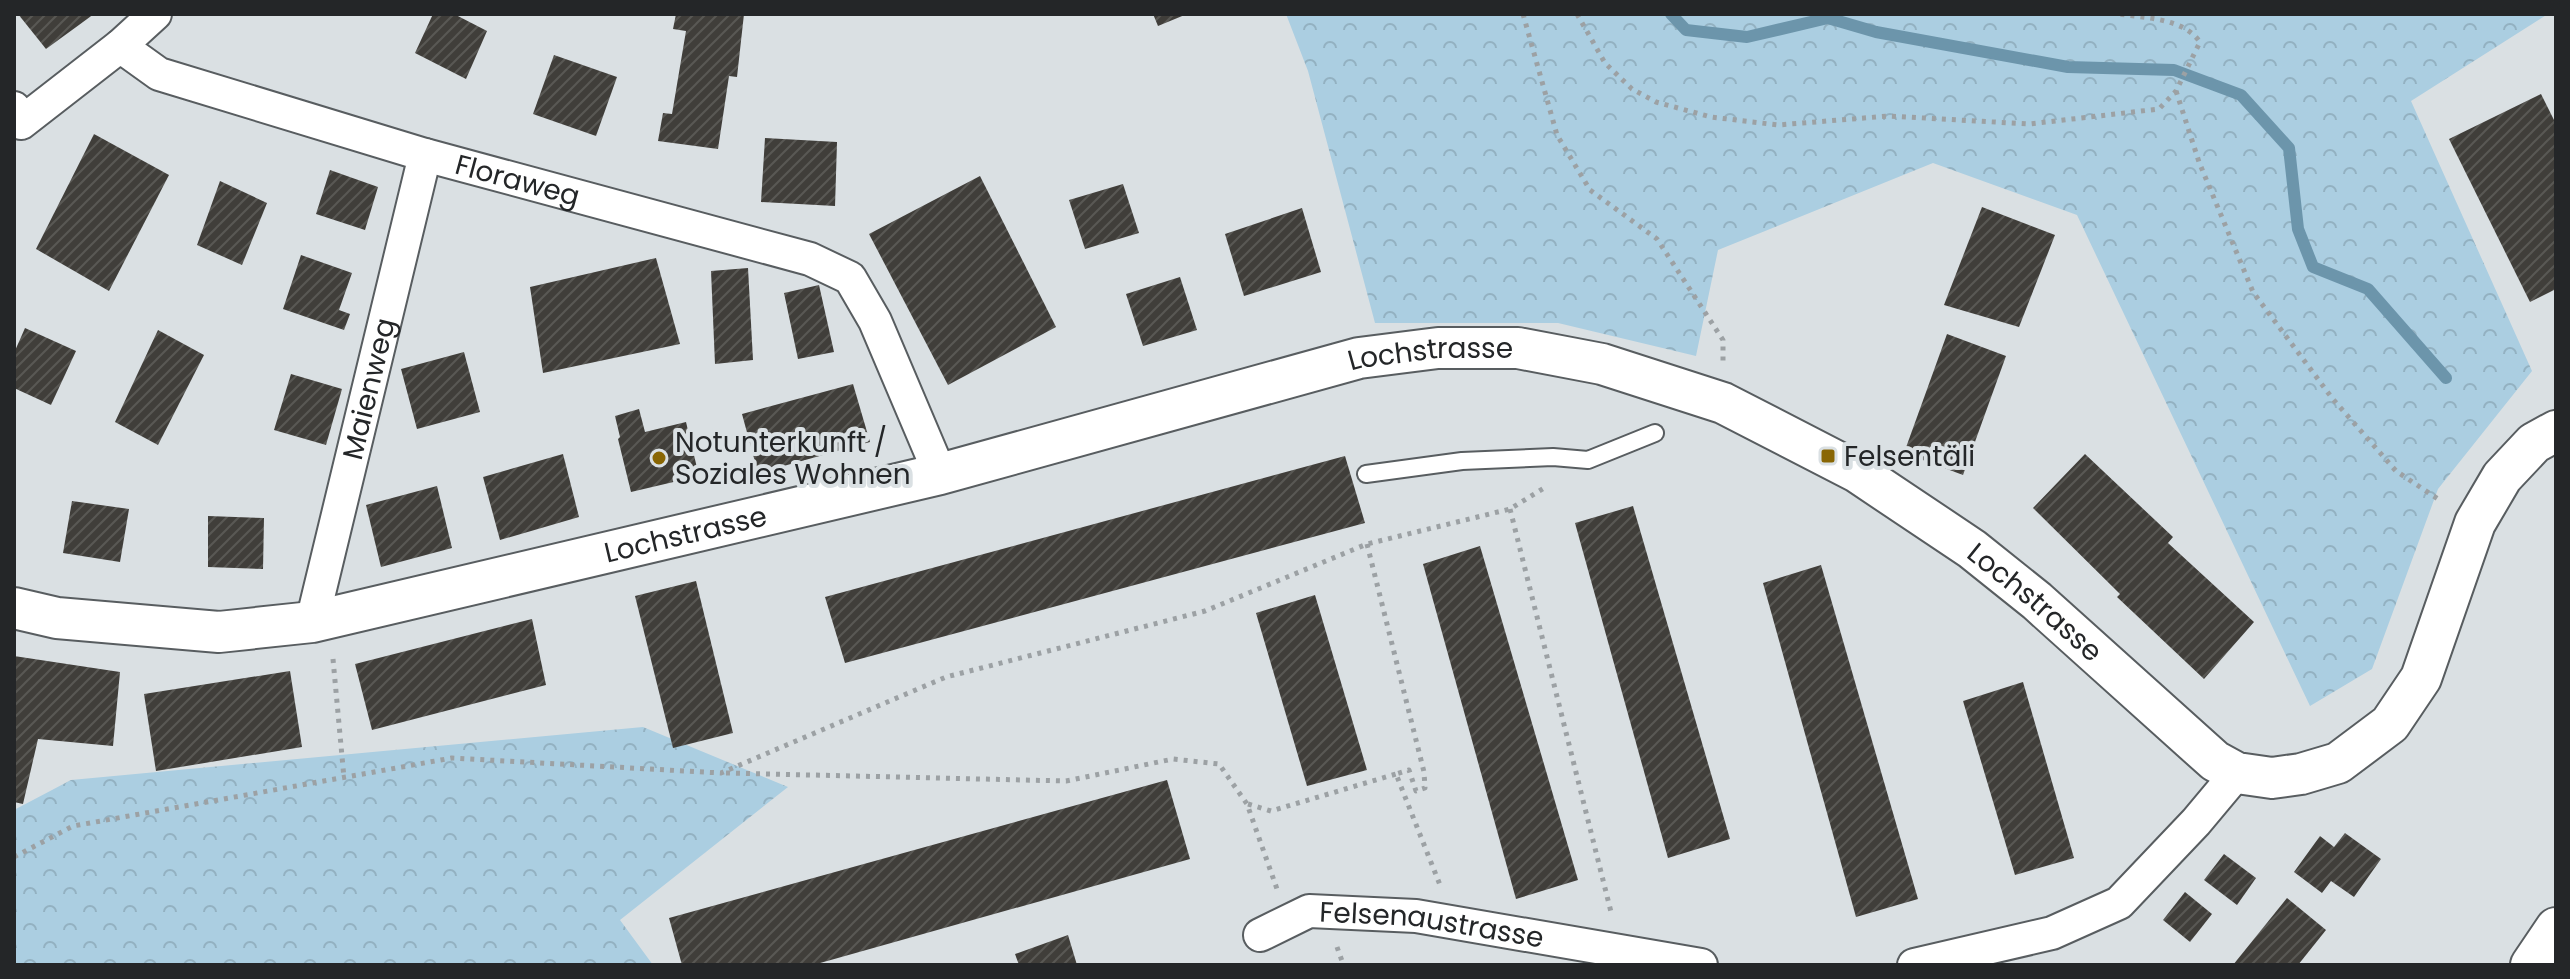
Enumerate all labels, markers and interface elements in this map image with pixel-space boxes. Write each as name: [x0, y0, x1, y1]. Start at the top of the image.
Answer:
street label: Floraweg: [451, 145, 584, 216]
street label: Maienweg: [333, 314, 405, 464]
street label: Lochstrasse: [1343, 329, 1513, 380]
place label: Notunterkunft / Soziales Wohnen: [675, 423, 911, 494]
place label: Felsentäli: [1844, 437, 1975, 476]
marker: Felsentäli: [1819, 447, 1837, 465]
marker: Notunterkunft / Soziales Wohnen: [650, 449, 668, 467]
street label: Lochstrasse: [600, 496, 771, 572]
street label: Lochstrasse: [1959, 534, 2111, 671]
street label: Felsenaustrasse: [1318, 893, 1547, 958]

